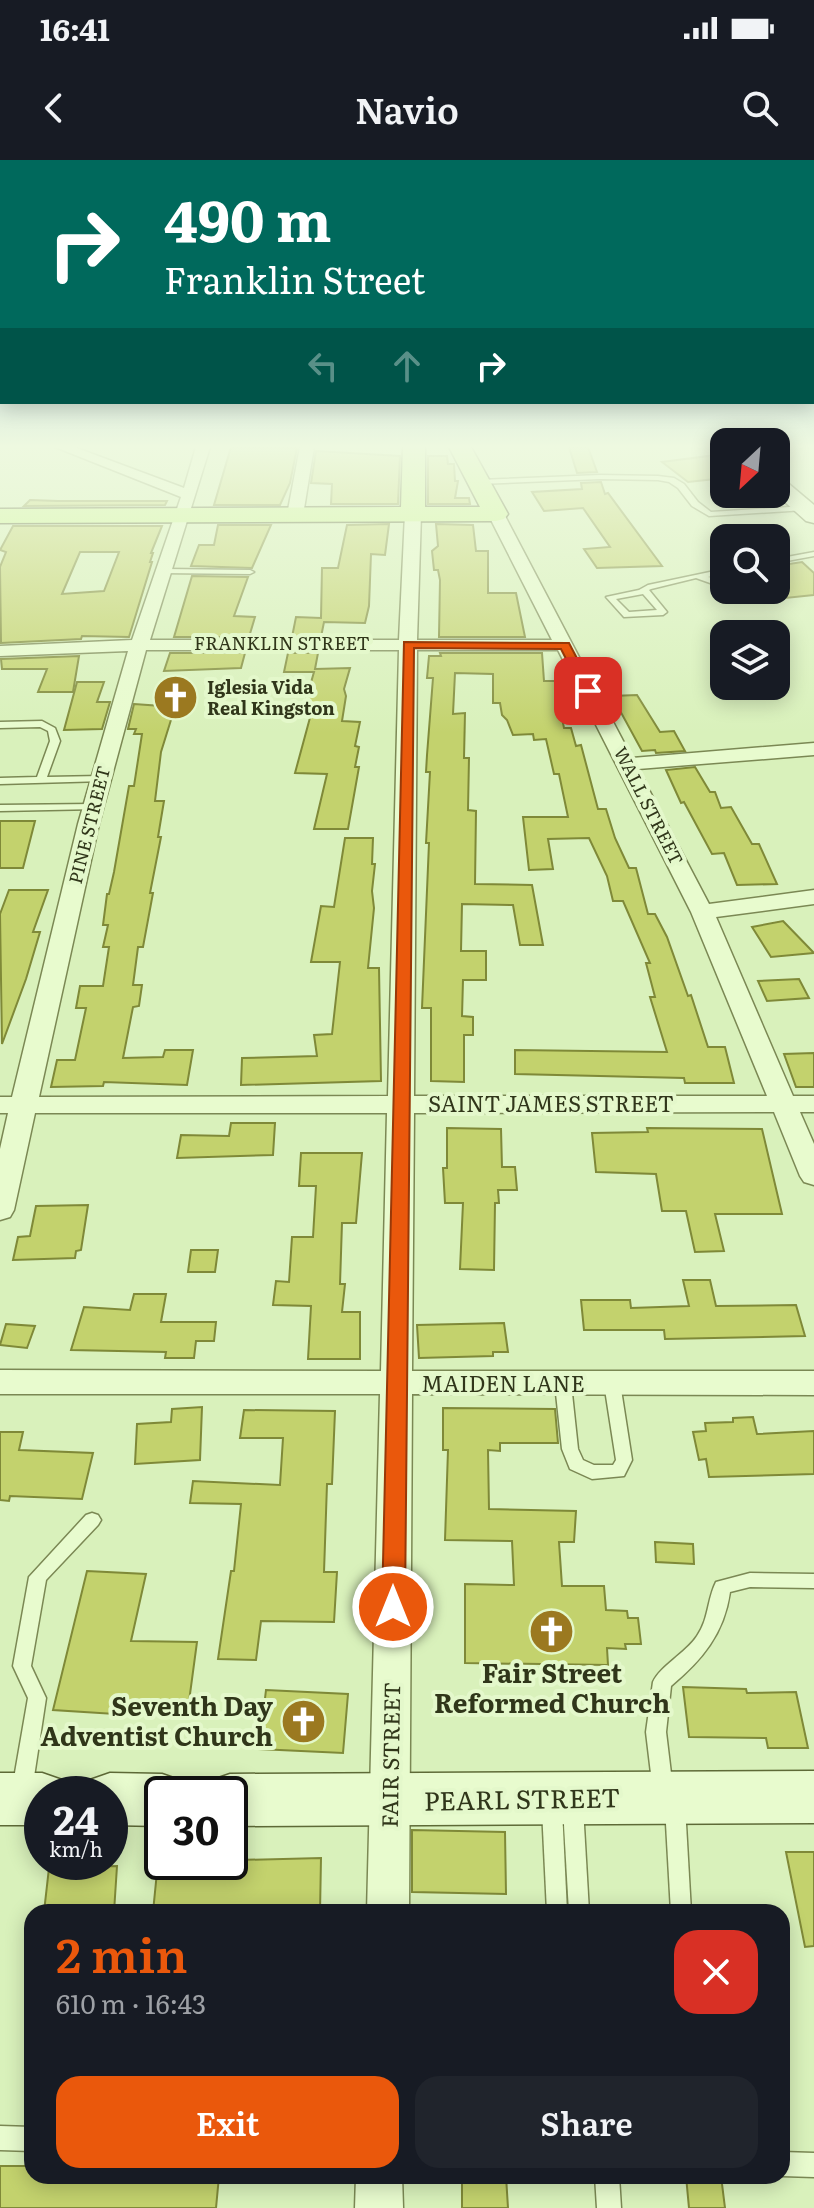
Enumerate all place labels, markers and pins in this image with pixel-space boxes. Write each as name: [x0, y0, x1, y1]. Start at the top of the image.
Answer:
pin: [554, 657, 622, 725]
place label: Iglesia Vida Real Kingston: [207, 673, 335, 721]
church icon: Iglesia Vida Real Kingston: [152, 674, 200, 722]
church icon: Fair Street Reformed Church: [528, 1607, 576, 1655]
place label: Fair Street Reformed Church: [434, 1652, 670, 1721]
place label: Seventh Day Adventist Church: [40, 1685, 273, 1754]
church icon: Seventh Day Adventist Church: [280, 1698, 328, 1746]

